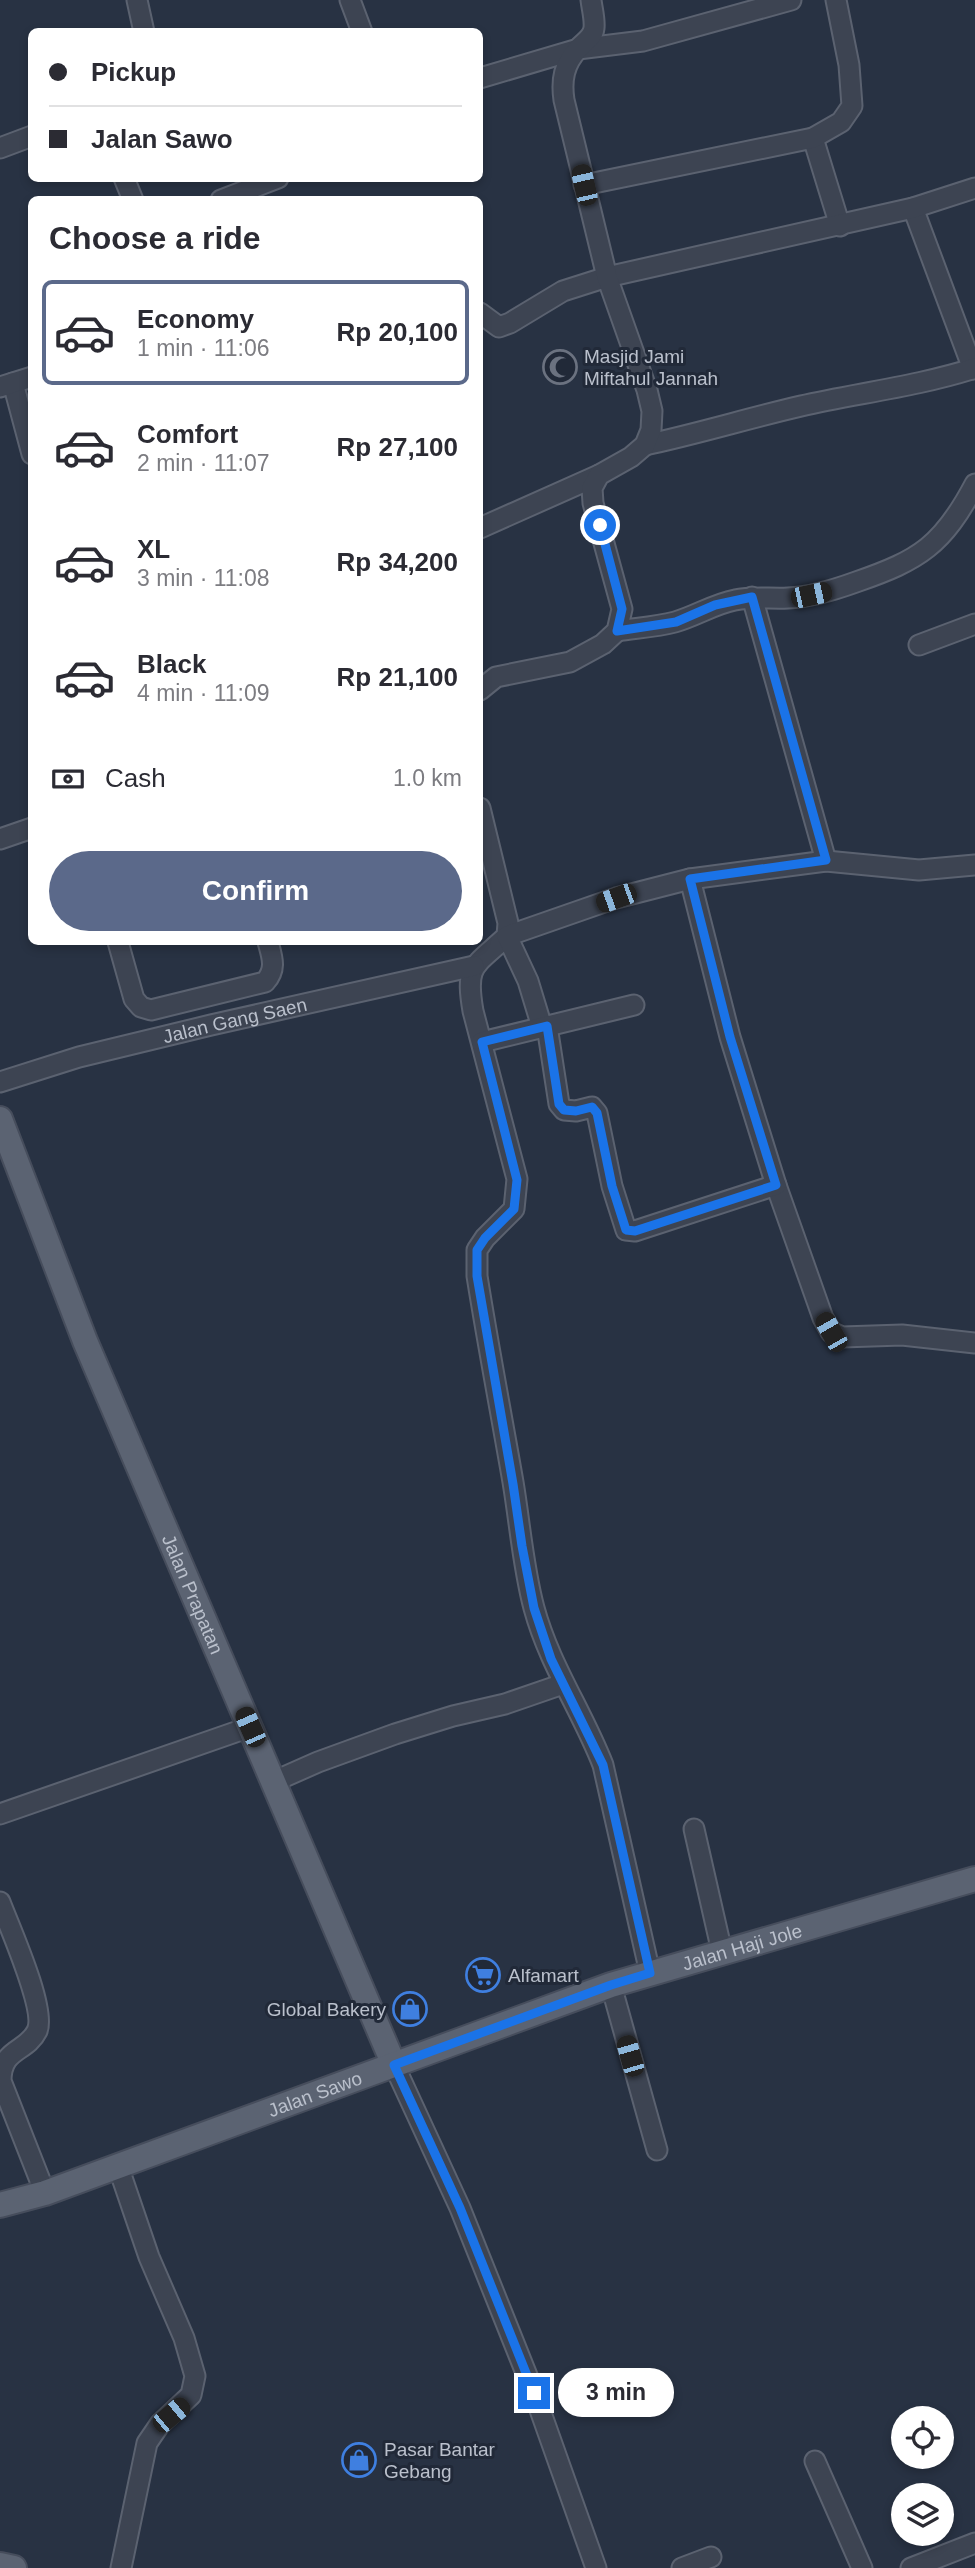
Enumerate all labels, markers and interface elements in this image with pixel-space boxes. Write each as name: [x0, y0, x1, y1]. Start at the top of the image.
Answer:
text: Pickup: [91, 57, 176, 87]
text: Jalan Sawo: [91, 124, 233, 154]
car: [570, 162, 599, 208]
text: Choose a ride: [49, 220, 261, 256]
icon: car: [53, 301, 116, 364]
text: Economy: [137, 304, 254, 334]
text: Rp 20,100: [337, 317, 458, 347]
text: 1 min · 11:06: [137, 335, 270, 361]
place label: Masjid Jami Miftahul Jannah: [584, 346, 718, 389]
mosque icon: Masjid Jami Miftahul Jannah: [541, 348, 579, 386]
icon: car: [53, 416, 116, 479]
text: Comfort: [137, 419, 238, 449]
text: Rp 27,100: [337, 432, 458, 462]
text: 2 min · 11:07: [137, 450, 270, 476]
route start: [584, 509, 616, 541]
icon: car: [53, 531, 116, 594]
text: XL: [137, 534, 170, 564]
text: Rp 34,200: [337, 547, 458, 577]
text: 3 min · 11:08: [137, 565, 270, 591]
car: [789, 580, 834, 610]
icon: car: [53, 646, 116, 709]
text: Black: [137, 649, 206, 679]
text: Rp 21,100: [337, 662, 458, 692]
text: 4 min · 11:09: [137, 680, 270, 706]
icon: cash: [49, 760, 87, 798]
text: Cash: [105, 763, 166, 793]
text: 1.0 km: [393, 765, 462, 791]
button: Confirm: [49, 851, 462, 931]
car: [593, 881, 640, 915]
street label: Jalan Gang Saen: [161, 994, 309, 1047]
car: [812, 1309, 851, 1355]
street label: Jalan Prapatan: [158, 1531, 227, 1657]
car: [232, 1704, 269, 1750]
street label: Jalan Haji Jole: [680, 1920, 804, 1975]
supermarket icon: Alfamart: [464, 1956, 502, 1994]
place label: Alfamart: [508, 1965, 579, 1986]
shop icon: Global Bakery: [391, 1990, 429, 2028]
place label: Global Bakery: [267, 1999, 386, 2020]
car: [615, 2033, 646, 2079]
street label: Jalan Sawo: [265, 2068, 365, 2121]
callout: 3 min: [558, 2368, 674, 2418]
route end: [518, 2377, 550, 2409]
text: 3 min: [586, 2379, 646, 2405]
car: [149, 2393, 194, 2437]
map controls: [891, 2406, 954, 2546]
button: locate: [891, 2406, 954, 2469]
place label: Pasar Bantar Gebang: [384, 2439, 496, 2482]
shop icon: Pasar Bantar Gebang: [340, 2441, 378, 2479]
button: layers: [891, 2483, 954, 2546]

